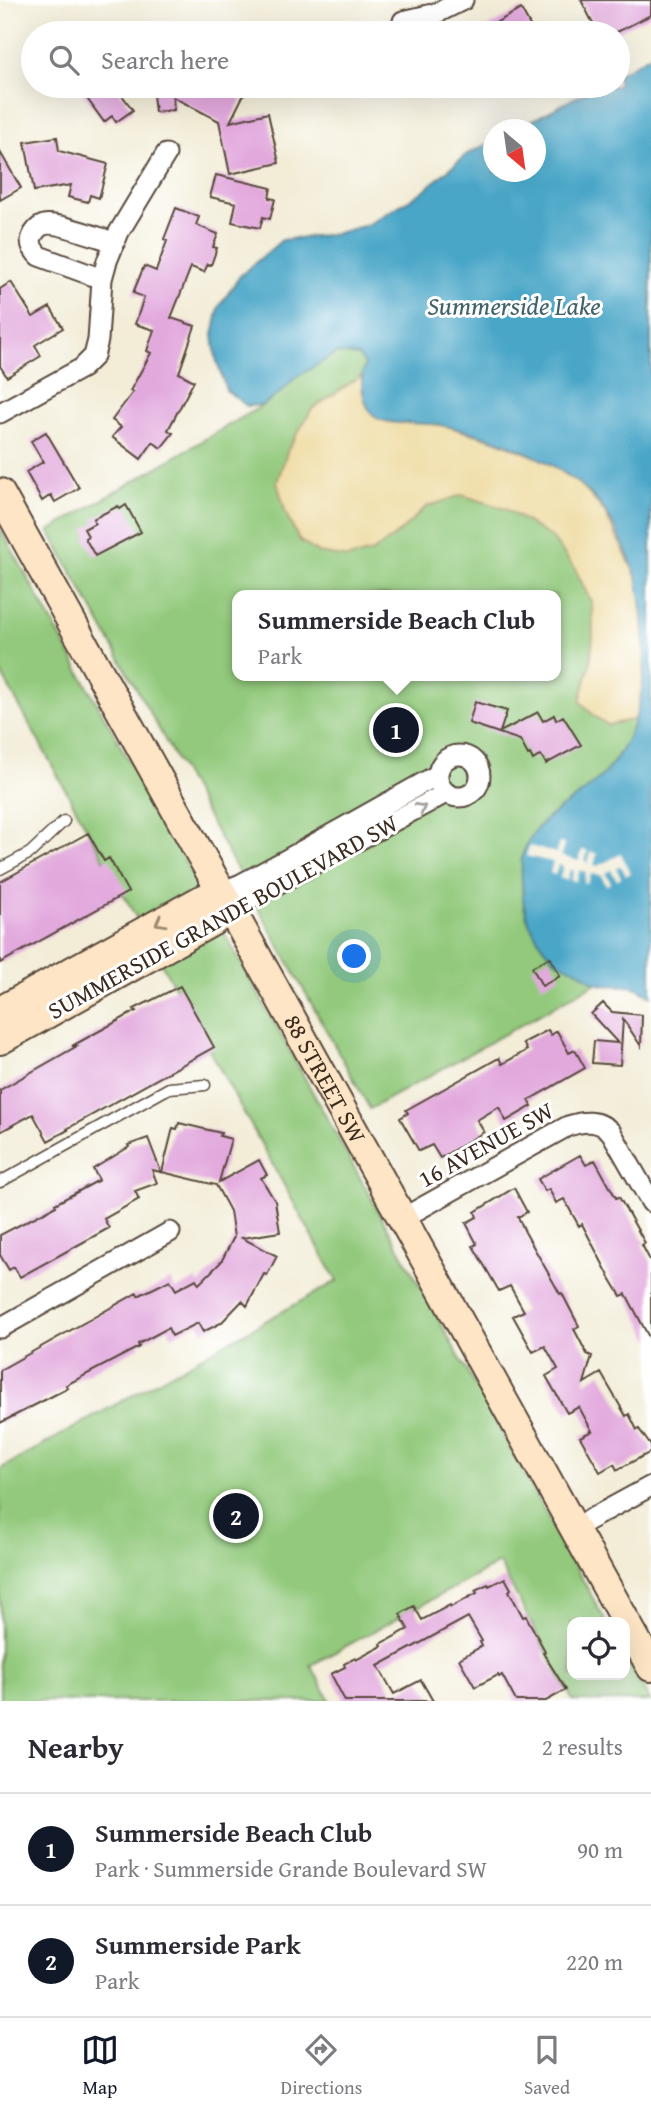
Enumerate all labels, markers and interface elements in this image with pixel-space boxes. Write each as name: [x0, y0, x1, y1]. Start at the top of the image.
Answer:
search box: [21, 21, 630, 98]
text: Search here: [101, 40, 229, 79]
icon: search: [45, 41, 83, 79]
north arrow: [483, 119, 546, 182]
water label: Summerside Lake: [427, 286, 601, 325]
popup: [232, 590, 561, 681]
text: Summerside Beach Club: [258, 600, 535, 639]
text: Park: [258, 639, 302, 672]
pin: 1: [373, 704, 419, 756]
one-way arrow: [413, 803, 426, 816]
street label: SUMMERSIDE GRANDE BOULEVARD SW: [41, 805, 405, 1028]
one-way arrow: [155, 914, 167, 928]
your location: [337, 939, 371, 973]
street label: 88 STREET SW: [275, 1008, 376, 1150]
street label: 16 AVENUE SW: [412, 1093, 560, 1196]
pin: 2: [213, 1490, 259, 1542]
map controls: [567, 1617, 630, 1680]
button: locate: [567, 1617, 630, 1680]
text: Nearby: [28, 1725, 124, 1769]
text: 2 results: [542, 1730, 623, 1763]
text: Summerside Beach Club: [95, 1813, 372, 1852]
text: 1: [45, 1833, 57, 1866]
text: 90 m: [577, 1833, 623, 1866]
text: Park · Summerside Grande Boulevard SW: [95, 1852, 487, 1885]
text: Summerside Park: [95, 1925, 301, 1964]
text: 2: [45, 1945, 57, 1978]
text: 220 m: [566, 1945, 623, 1978]
text: Park: [95, 1964, 139, 1997]
tab: Map: [81, 2031, 119, 2101]
tab: Directions: [281, 2031, 362, 2101]
tab: Saved: [524, 2031, 570, 2101]

